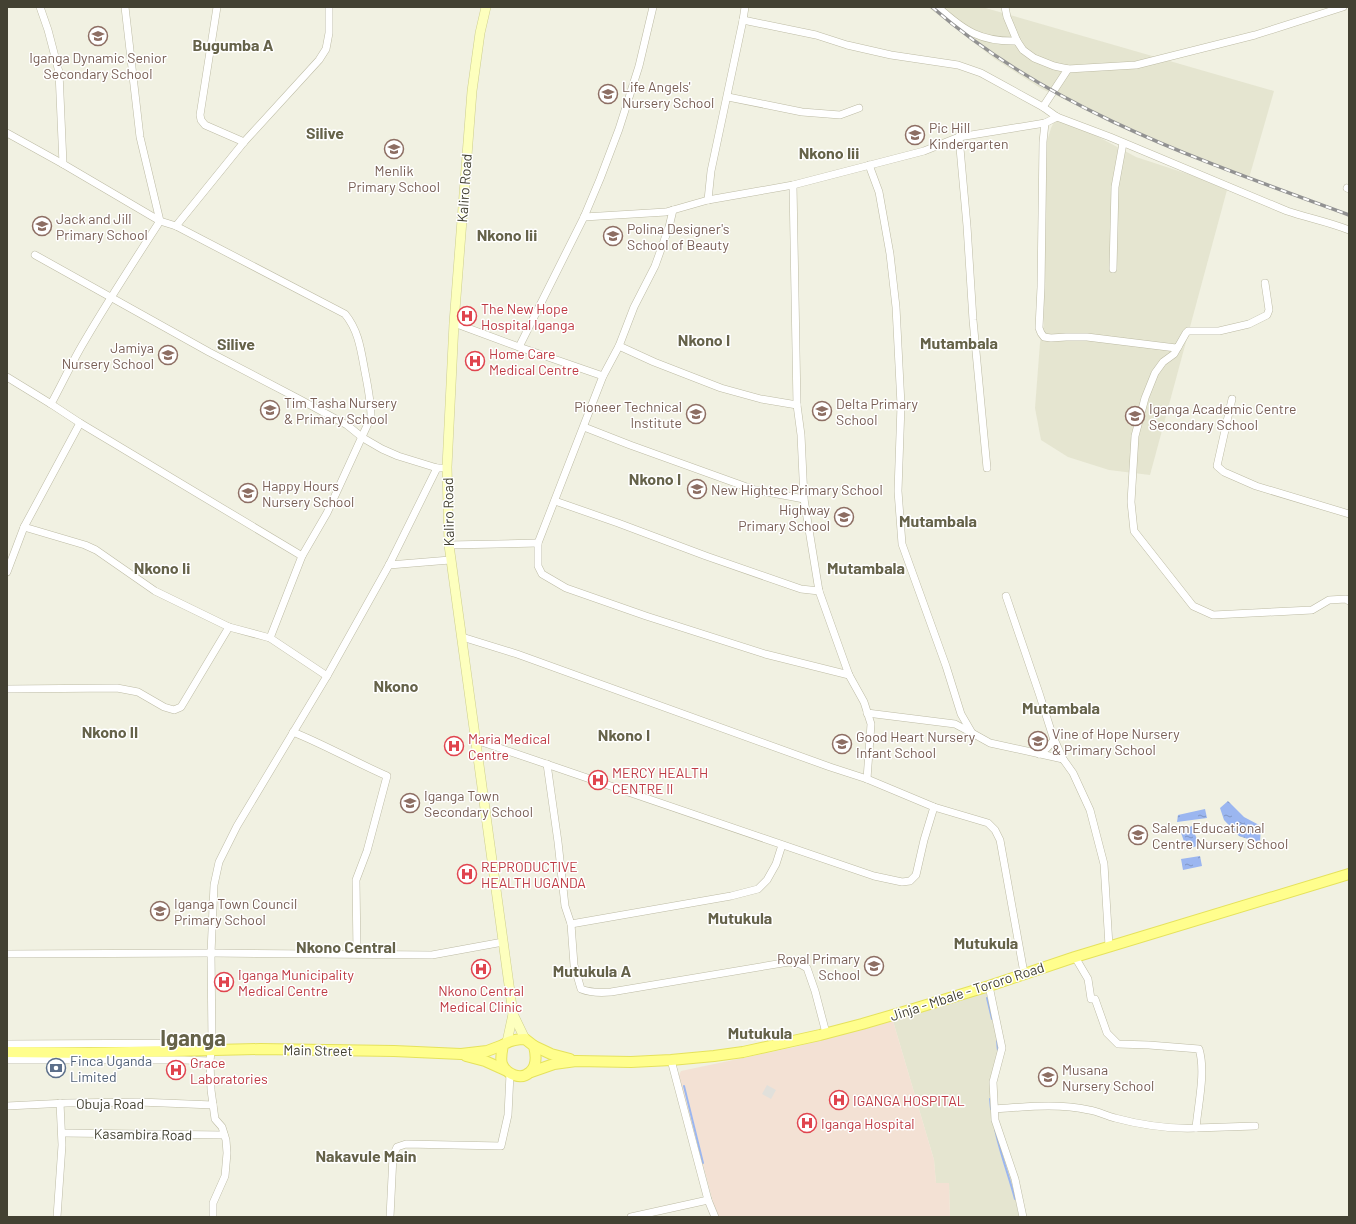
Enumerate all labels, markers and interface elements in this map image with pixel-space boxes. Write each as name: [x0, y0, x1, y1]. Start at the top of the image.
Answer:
school or university icon: Iganga Dynamic Senior Secondary School: [87, 25, 109, 47]
district label: Bugumba A: [193, 35, 274, 54]
place label: Iganga Dynamic Senior Secondary School: [29, 49, 167, 82]
place label: Life Angels' Nursery School: [622, 78, 714, 111]
school or university icon: Life Angels' Nursery School: [597, 83, 619, 105]
place label: Pic Hill Kindergarten: [929, 119, 1008, 152]
district label: Silive: [306, 123, 344, 142]
school or university icon: Pic Hill Kindergarten: [904, 124, 926, 146]
school or university icon: Menlik Primary School: [383, 138, 405, 160]
district label: Nkono Iii: [799, 143, 859, 162]
street label: Kaliro Road: [453, 153, 475, 223]
place label: Menlik Primary School: [348, 162, 440, 195]
place label: Jack and Jill Primary School: [56, 210, 148, 243]
school or university icon: Jack and Jill Primary School: [31, 215, 53, 237]
place label: Polina Designer's School of Beauty: [627, 220, 730, 253]
district label: Nkono Iii: [477, 225, 537, 244]
school or university icon: Polina Designer's School of Beauty: [602, 225, 624, 247]
place label: The New Hope Hospital Iganga: [481, 300, 575, 333]
hospital icon: The New Hope Hospital Iganga: [456, 305, 478, 327]
district label: Nkono I: [678, 330, 730, 349]
district label: Mutambala: [920, 333, 998, 352]
district label: Silive: [217, 334, 255, 353]
place label: Jamiya Nursery School: [62, 339, 154, 372]
school or university icon: Jamiya Nursery School: [157, 344, 179, 366]
place label: Home Care Medical Centre: [489, 345, 579, 378]
hospital icon: Home Care Medical Centre: [464, 350, 486, 372]
place label: Tim Tasha Nursery & Primary School: [284, 394, 398, 427]
place label: Delta Primary School: [836, 395, 919, 428]
place label: Pioneer Technical Institute: [574, 398, 682, 431]
school or university icon: Tim Tasha Nursery & Primary School: [259, 399, 281, 421]
school or university icon: Delta Primary School: [811, 400, 833, 422]
place label: Iganga Academic Centre Secondary School: [1149, 400, 1296, 433]
school or university icon: Pioneer Technical Institute: [685, 403, 707, 425]
school or university icon: Iganga Academic Centre Secondary School: [1124, 405, 1146, 427]
district label: Nkono I: [629, 469, 681, 488]
place label: Happy Hours Nursery School: [262, 477, 354, 510]
street label: Kaliro Road: [439, 477, 457, 547]
school or university icon: New Hightec Primary School: [686, 478, 708, 500]
place label: New Hightec Primary School: [711, 481, 883, 498]
school or university icon: Happy Hours Nursery School: [237, 482, 259, 504]
place label: Highway Primary School: [738, 501, 831, 534]
school or university icon: Highway Primary School: [833, 506, 855, 528]
district label: Mutambala: [899, 511, 977, 530]
district label: Nkono Ii: [134, 558, 190, 577]
district label: Mutambala: [827, 558, 905, 577]
district label: Nkono: [374, 676, 419, 695]
district label: Mutambala: [1022, 698, 1100, 717]
district label: Nkono II: [82, 722, 138, 741]
district label: Nkono I: [598, 725, 650, 744]
place label: Vine of Hope Nursery & Primary School: [1052, 725, 1180, 758]
place label: Good Heart Nursery Infant School: [856, 728, 976, 761]
place label: Maria Medical Centre: [468, 730, 550, 763]
school or university icon: Vine of Hope Nursery & Primary School: [1027, 730, 1049, 752]
school or university icon: Good Heart Nursery Infant School: [831, 733, 853, 755]
hospital icon: Maria Medical Centre: [443, 735, 465, 757]
place label: MERCY HEALTH CENTRE II: [612, 764, 708, 797]
hospital icon: MERCY HEALTH CENTRE II: [587, 769, 609, 791]
place label: Iganga Town Secondary School: [424, 787, 533, 820]
school or university icon: Iganga Town Secondary School: [399, 792, 421, 814]
place label: Salem Educational Centre Nursery School: [1152, 819, 1288, 852]
school or university icon: Salem Educational Centre Nursery School: [1127, 824, 1149, 846]
place label: REPRODUCTIVE HEALTH UGANDA: [481, 858, 586, 891]
hospital icon: REPRODUCTIVE HEALTH UGANDA: [456, 863, 478, 885]
place label: Iganga Town Council Primary School: [174, 895, 297, 928]
school or university icon: Iganga Town Council Primary School: [149, 900, 171, 922]
district label: Mutukula: [708, 908, 772, 927]
district label: Mutukula: [954, 933, 1018, 952]
district label: Nkono Central: [296, 937, 396, 956]
place label: Royal Primary School: [777, 950, 861, 983]
school or university icon: Royal Primary School: [863, 955, 885, 977]
hospital icon: Nkono Central Medical Clinic: [470, 958, 492, 980]
street label: Jinja - Mbale - Tororo Road: [888, 958, 1046, 1024]
district label: Mutukula A: [553, 961, 632, 980]
place label: Iganga Municipality Medical Centre: [238, 966, 355, 999]
hospital icon: Iganga Municipality Medical Centre: [213, 971, 235, 993]
place label: Nkono Central Medical Clinic: [438, 982, 524, 1015]
district label: Mutukula: [728, 1023, 792, 1042]
district label: Iganga: [160, 1024, 226, 1050]
street label: Main Street: [283, 1041, 353, 1059]
place label: Finca Uganda Limited: [70, 1052, 152, 1085]
place label: Grace Laboratories: [190, 1054, 268, 1087]
bank icon: Finca Uganda Limited: [45, 1057, 67, 1079]
hospital icon: Grace Laboratories: [165, 1059, 187, 1081]
place label: Musana Nursery School: [1062, 1061, 1154, 1094]
school or university icon: Musana Nursery School: [1037, 1066, 1059, 1088]
hospital icon: IGANGA HOSPITAL: [828, 1089, 850, 1111]
place label: IGANGA HOSPITAL: [853, 1092, 965, 1109]
street label: Obuja Road: [76, 1095, 144, 1112]
hospital icon: Iganga Hospital: [796, 1112, 818, 1134]
place label: Iganga Hospital: [821, 1115, 915, 1132]
street label: Kasambira Road: [94, 1125, 192, 1143]
district label: Nakavule Main: [315, 1146, 417, 1165]

